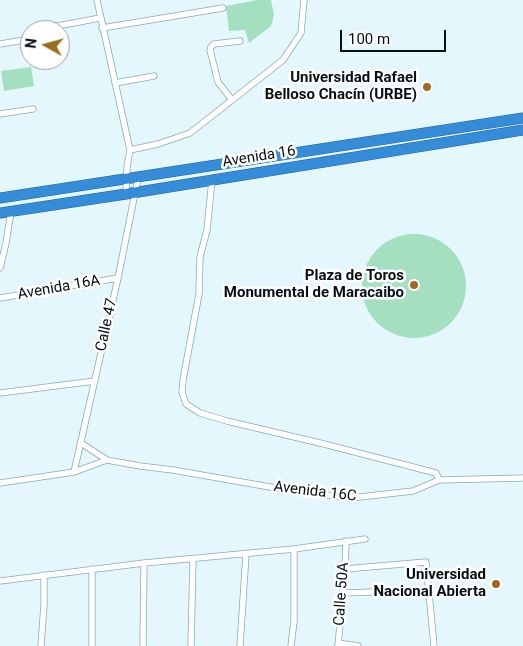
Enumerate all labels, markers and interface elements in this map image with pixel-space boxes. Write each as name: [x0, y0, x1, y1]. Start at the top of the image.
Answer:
north arrow: [20, 20, 70, 70]
scale bar: [343, 20, 449, 52]
text: 100 m: [348, 30, 390, 48]
text: N: [23, 37, 40, 49]
place label: Universidad Rafael Belloso Chacín (URBE): [265, 69, 417, 104]
marker: Universidad Rafael Belloso Chacín (URBE): [421, 81, 433, 93]
street label: Avenida 16: [221, 142, 297, 172]
place label: Plaza de Toros Monumental de Maracaibo: [224, 267, 404, 302]
street label: Avenida 16A: [16, 272, 102, 304]
marker: Plaza de Toros Monumental de Maracaibo: [408, 279, 420, 291]
street label: Calle 47: [93, 297, 121, 353]
street label: Avenida 16C: [272, 478, 358, 506]
street label: Calle 50A: [331, 562, 353, 626]
place label: Universidad Nacional Abierta: [373, 566, 486, 601]
marker: Universidad Nacional Abierta: [490, 578, 502, 590]

